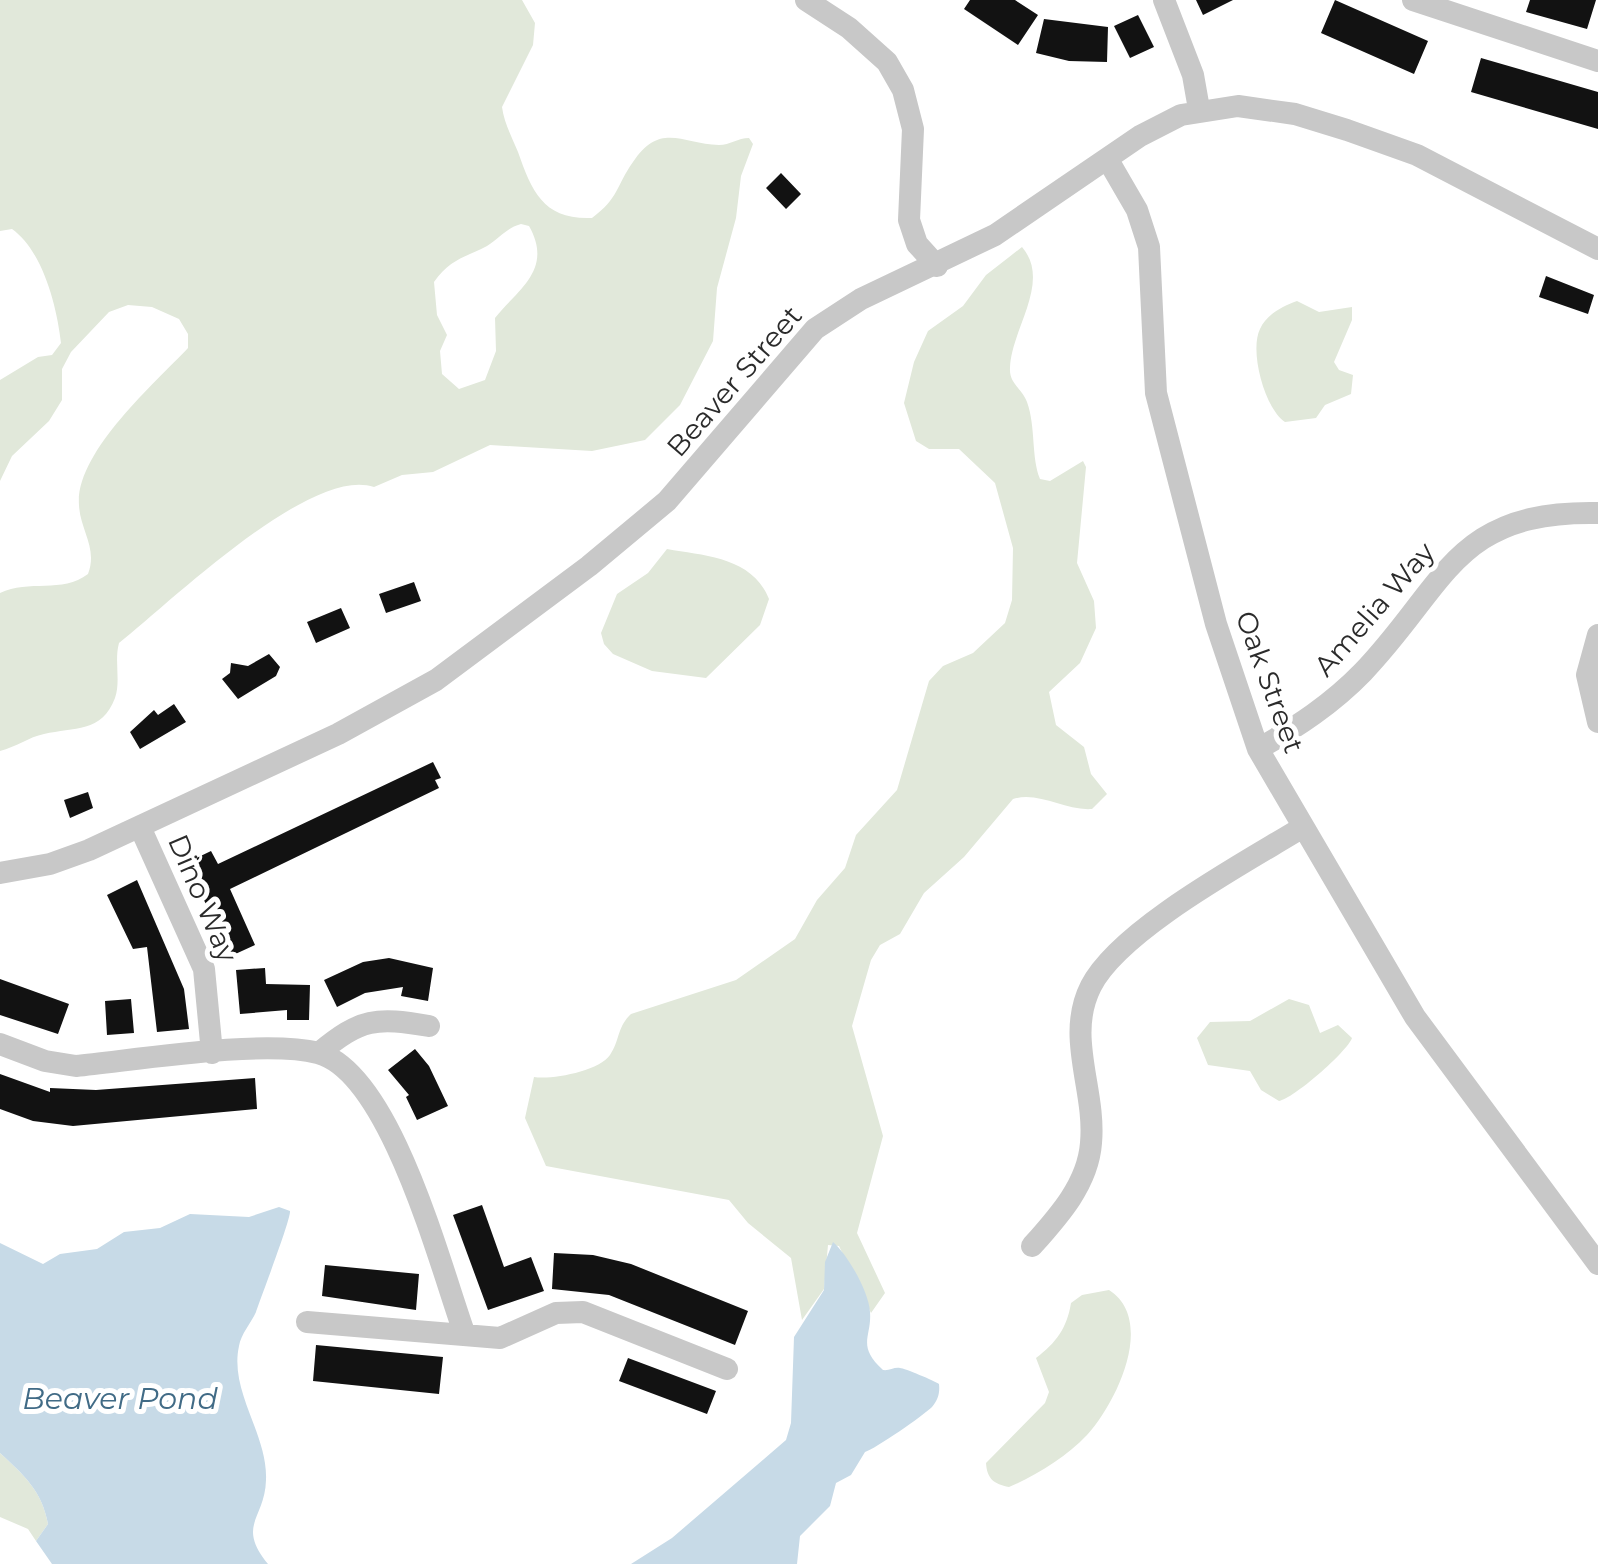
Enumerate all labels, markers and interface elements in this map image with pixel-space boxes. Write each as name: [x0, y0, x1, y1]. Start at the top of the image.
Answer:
street label: Beaver Street: [659, 299, 809, 463]
street label: Amelia Way: [1307, 534, 1442, 683]
street label: Oak Street: [1229, 606, 1311, 758]
street label: Dino Way: [161, 829, 245, 968]
water label: Beaver Pond: [22, 1380, 218, 1417]

